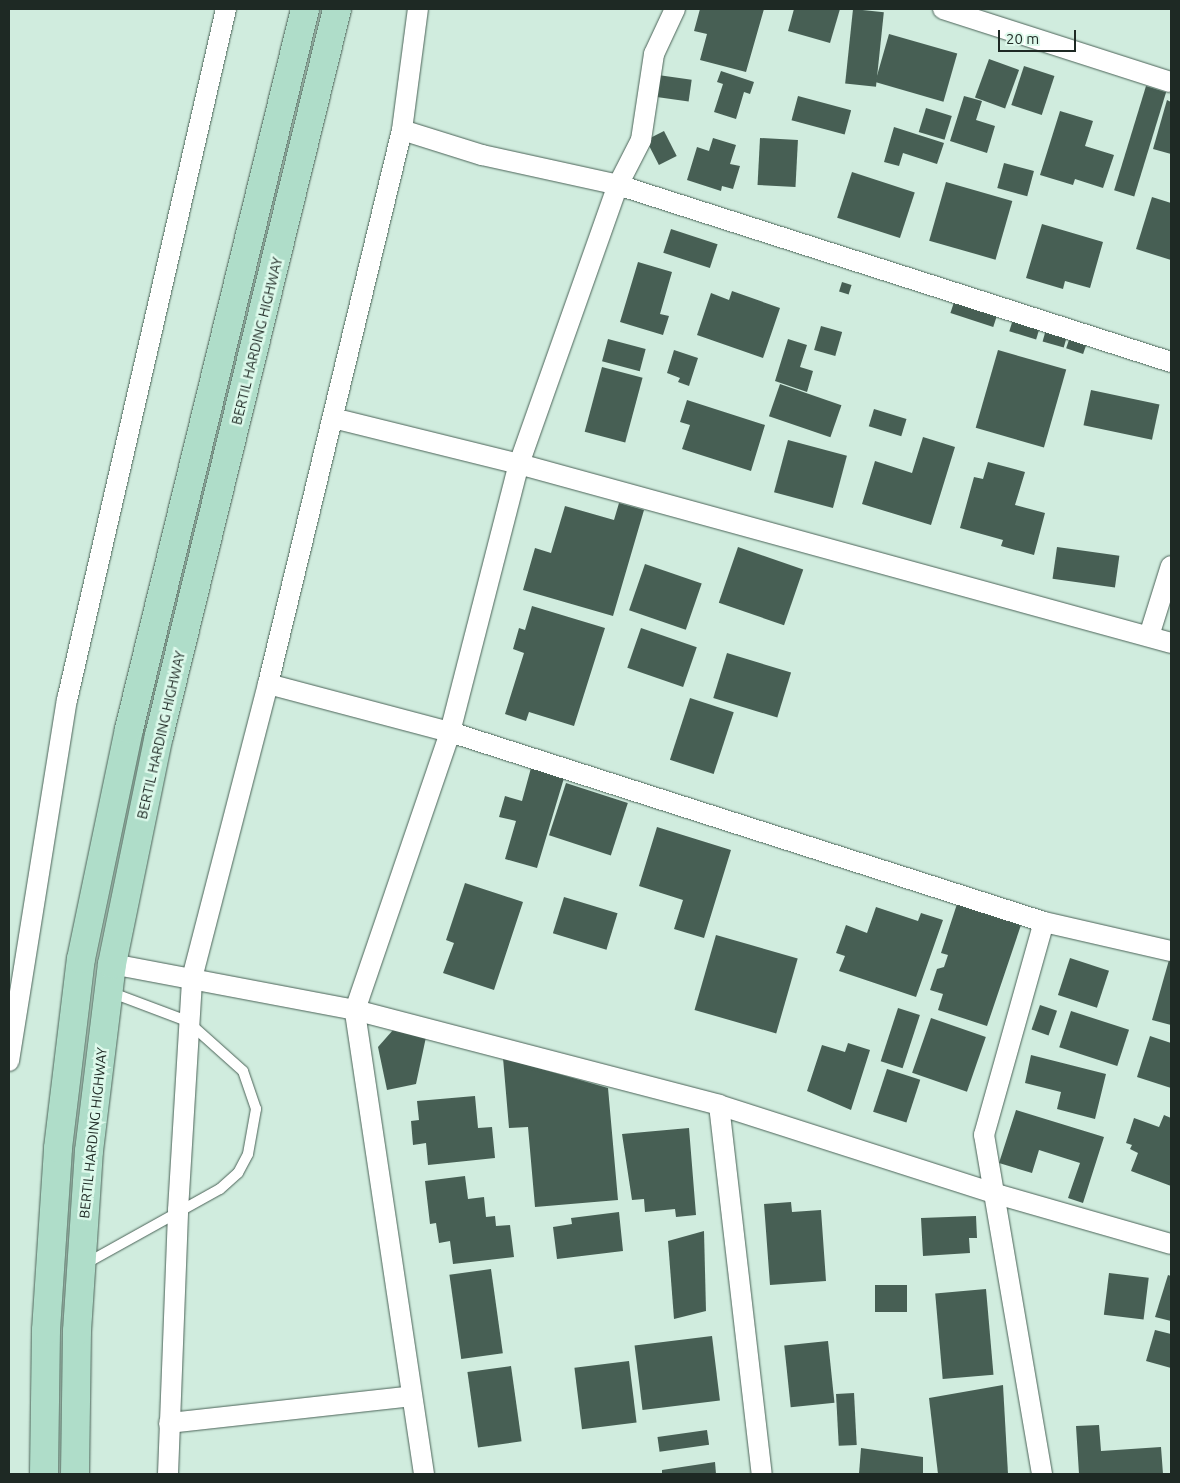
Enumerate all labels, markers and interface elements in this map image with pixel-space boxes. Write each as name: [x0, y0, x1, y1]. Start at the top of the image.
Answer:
scale bar: [1000, 20, 1078, 52]
text: 20 m: [1006, 30, 1039, 47]
street label: BERTIL HARDING HIGHWAY: [228, 255, 286, 427]
street label: BERTIL HARDING HIGHWAY: [133, 649, 189, 821]
street label: BERTIL HARDING HIGHWAY: [76, 1047, 110, 1219]

